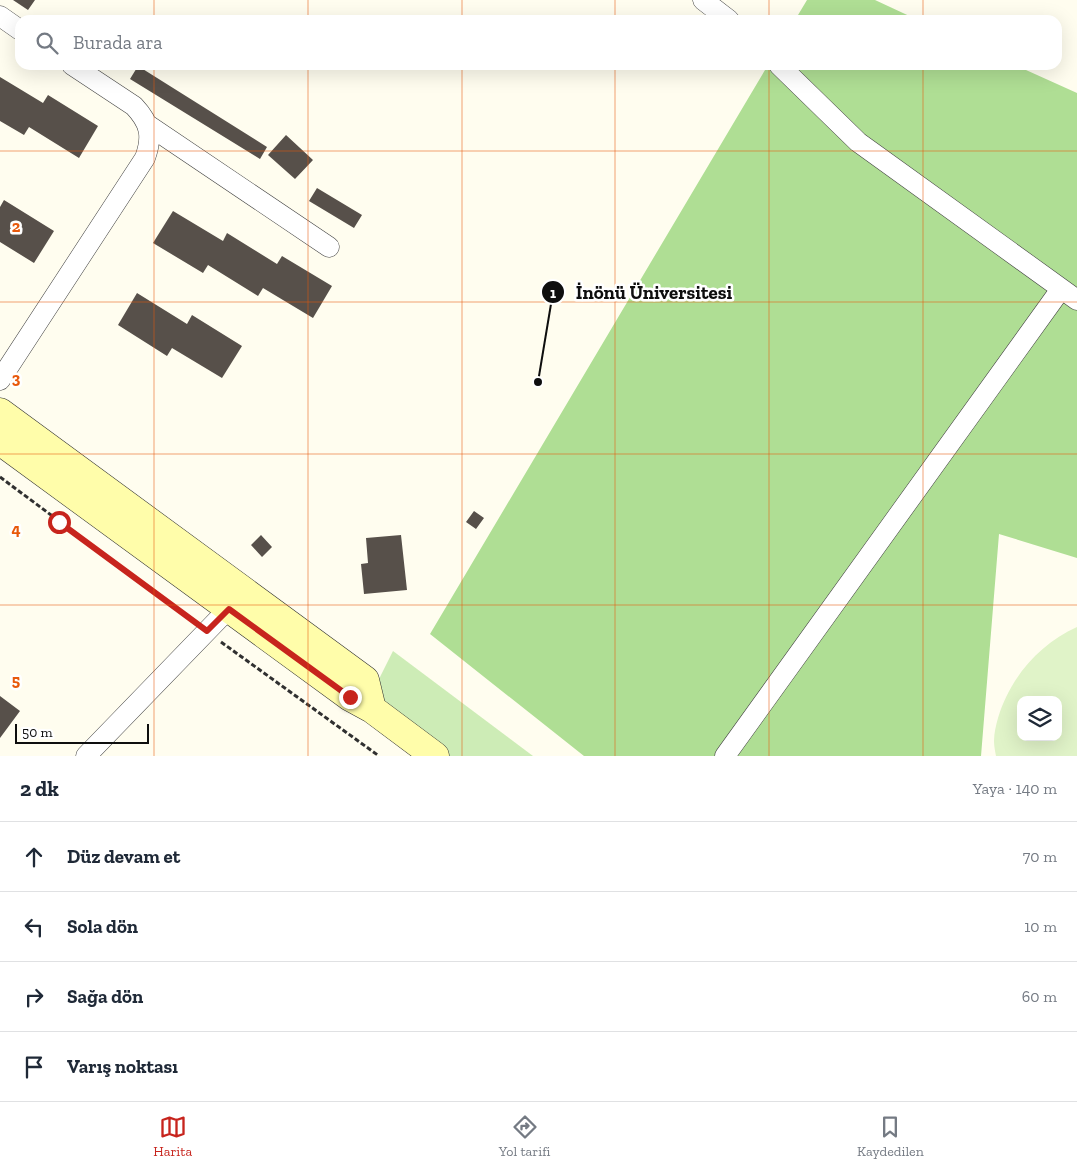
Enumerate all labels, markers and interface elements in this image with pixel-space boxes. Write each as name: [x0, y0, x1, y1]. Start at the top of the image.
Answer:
search box: [15, 15, 1062, 70]
icon: search: [33, 29, 61, 57]
text: Burada ara: [73, 31, 163, 54]
text: 2: [12, 217, 21, 236]
callout: İnönü Üniversitesi: [540, 275, 742, 309]
text: İnönü Üniversitesi: [576, 281, 732, 304]
text: 1: [550, 284, 556, 302]
text: 3: [12, 369, 21, 388]
route start: [48, 511, 71, 534]
text: 4: [11, 520, 21, 539]
text: 5: [12, 671, 20, 690]
route end: [339, 686, 362, 709]
map controls: [1017, 696, 1062, 741]
button: layers: [1017, 696, 1062, 741]
scale bar: [15, 721, 149, 744]
text: 50 m: [22, 724, 53, 741]
text: 2 dk: [20, 776, 59, 801]
text: Yaya · 140 m: [973, 779, 1057, 798]
icon: ahead: [20, 843, 48, 871]
text: Düz devam et: [67, 845, 180, 868]
text: 70 m: [1023, 847, 1057, 866]
icon: left: [20, 913, 48, 941]
text: Sola dön: [67, 915, 138, 938]
text: 10 m: [1024, 917, 1057, 936]
icon: right: [20, 983, 48, 1011]
text: Sağa dön: [67, 985, 143, 1008]
text: 60 m: [1022, 987, 1057, 1006]
icon: arrive: [20, 1053, 48, 1081]
text: Varış noktası: [67, 1055, 178, 1078]
tab: Harita: [153, 1113, 192, 1160]
tab: Yol tarifi: [499, 1113, 551, 1160]
tab: Kaydedilen: [857, 1113, 924, 1160]

